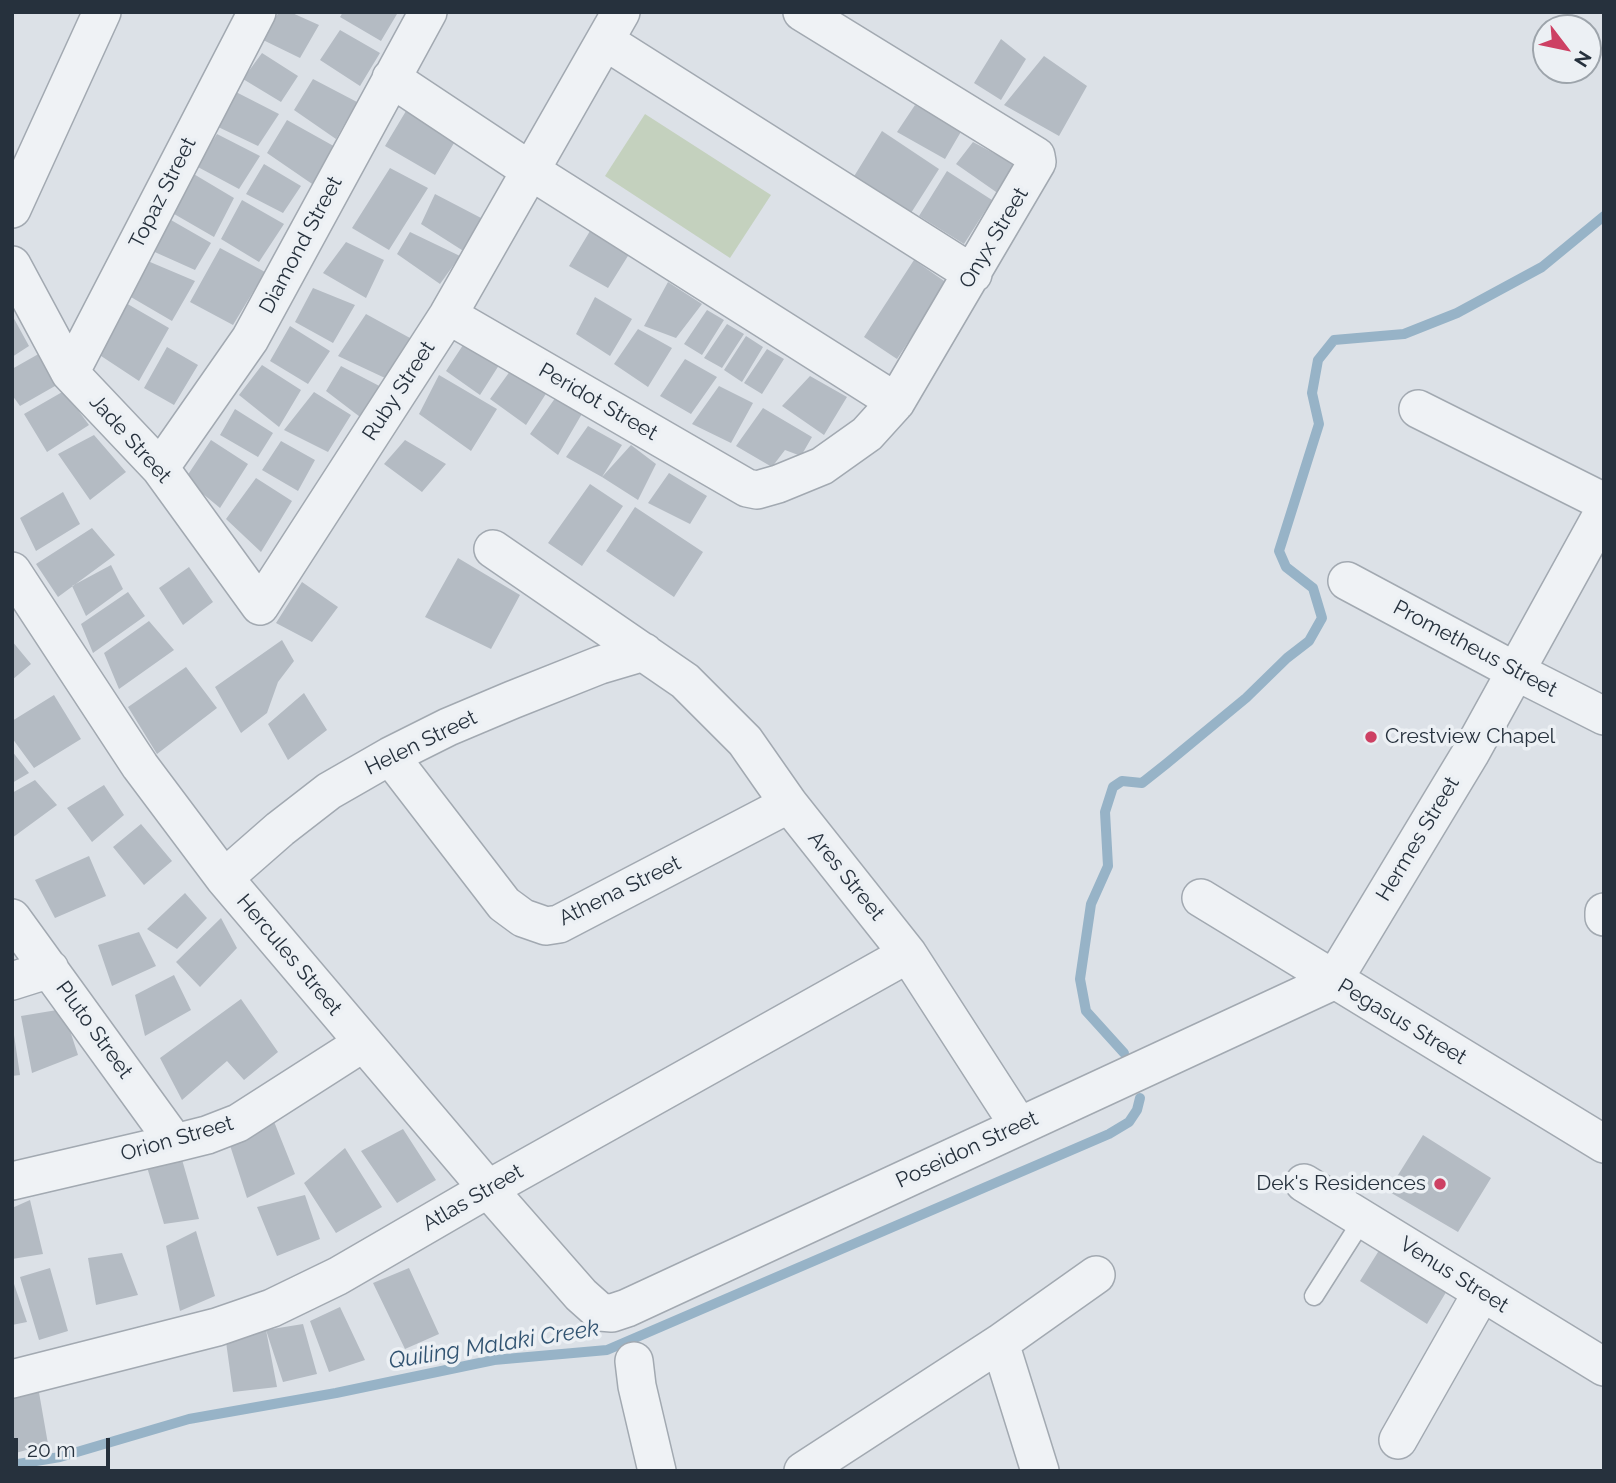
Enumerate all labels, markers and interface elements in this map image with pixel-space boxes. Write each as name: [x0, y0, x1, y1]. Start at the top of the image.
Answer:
north arrow: [1532, 14, 1602, 84]
text: N: [1570, 47, 1596, 71]
street label: Topaz Street: [124, 133, 202, 253]
street label: Diamond Street: [254, 172, 348, 318]
street label: Onyx Street: [954, 183, 1034, 293]
street label: Ruby Street: [358, 337, 440, 445]
street label: Peridot Street: [534, 358, 662, 446]
street label: Jade Street: [84, 390, 176, 488]
street label: Prometheus Street: [1389, 595, 1561, 703]
street label: Helen Street: [361, 705, 481, 781]
place label: Crestview Chapel: [1385, 724, 1555, 750]
marker: Crestview Chapel: [1363, 729, 1379, 745]
street label: Hermes Street: [1371, 772, 1465, 906]
street label: Ares Street: [802, 826, 890, 926]
street label: Athena Street: [555, 851, 685, 931]
street label: Hercules Street: [231, 889, 347, 1021]
street label: Pegasus Street: [1333, 974, 1471, 1070]
street label: Pluto Street: [50, 976, 138, 1084]
street label: Poseidon Street: [892, 1106, 1042, 1194]
street label: Orion Street: [118, 1111, 236, 1167]
street label: Atlas Street: [418, 1159, 528, 1237]
place label: Dek's Residences: [1256, 1171, 1426, 1197]
marker: Dek's Residences: [1432, 1176, 1448, 1192]
street label: Venus Street: [1395, 1232, 1513, 1318]
water label: Quiling Malaki Creek: [387, 1315, 601, 1375]
scale bar: [18, 1424, 114, 1468]
text: 20 m: [27, 1437, 75, 1462]

